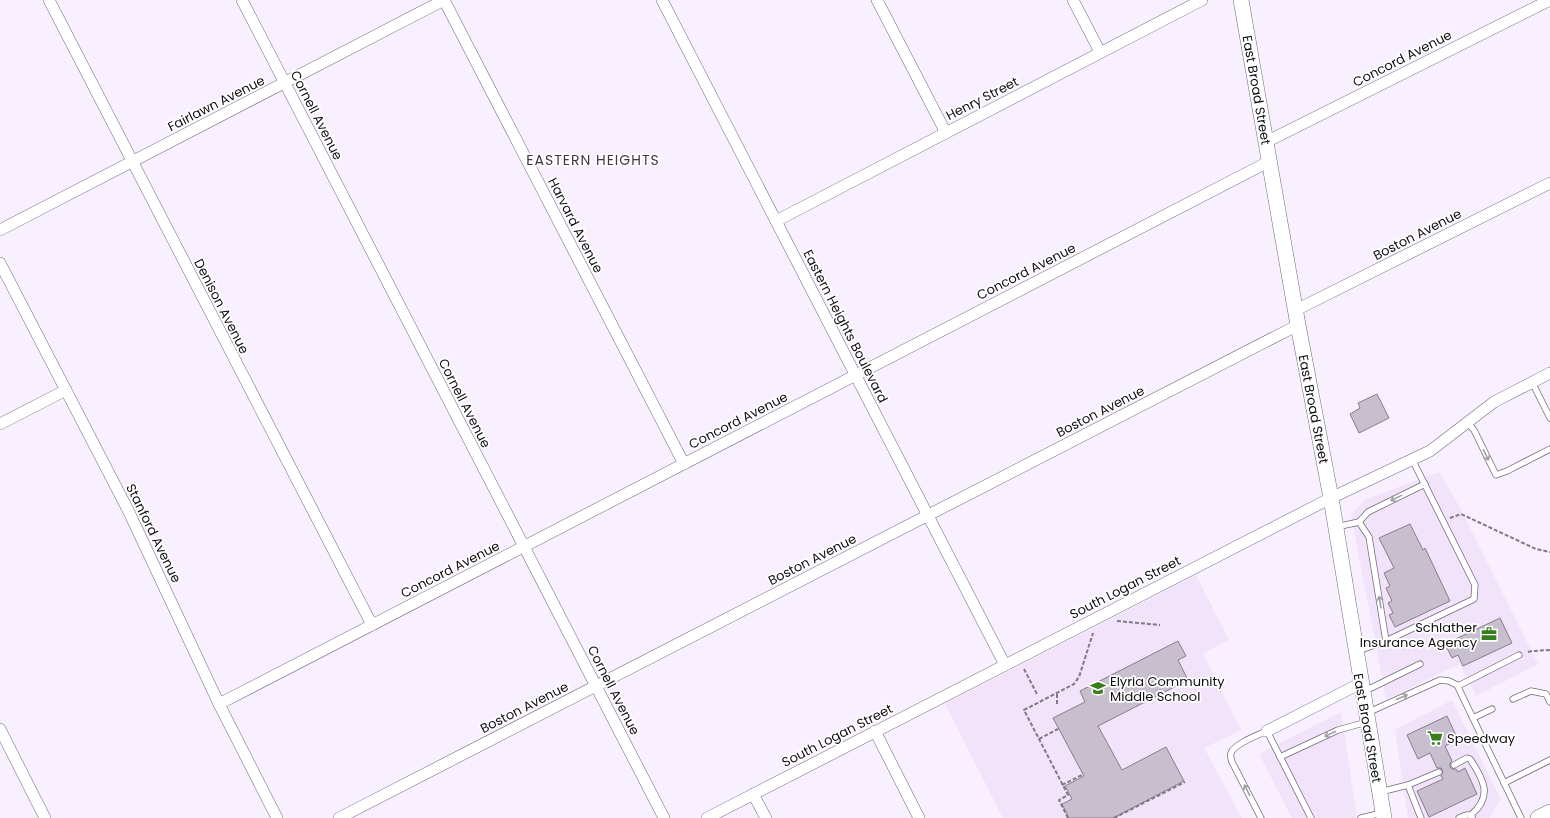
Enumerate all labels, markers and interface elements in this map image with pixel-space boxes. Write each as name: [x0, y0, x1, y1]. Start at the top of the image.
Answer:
street label: Concord Avenue: [1349, 25, 1455, 92]
street label: East Broad Street: [1238, 34, 1276, 147]
street label: Cornell Avenue: [286, 67, 347, 163]
street label: Fairlawn Avenue: [164, 71, 268, 136]
street label: Henry Street: [943, 72, 1022, 125]
district label: EASTERN HEIGHTS: [526, 150, 660, 170]
street label: Harvard Avenue: [543, 174, 608, 276]
street label: Boston Avenue: [1370, 204, 1465, 265]
street label: Concord Avenue: [973, 238, 1079, 305]
street label: Eastern Heights Boulevard: [799, 246, 893, 406]
street label: Denison Avenue: [189, 255, 254, 357]
street label: East Broad Street: [1294, 353, 1333, 465]
street label: Cornell Avenue: [434, 355, 495, 451]
street label: Boston Avenue: [1053, 381, 1148, 442]
street label: Concord Avenue: [685, 387, 791, 454]
one-way arrow: [1483, 449, 1490, 461]
street label: Stanford Avenue: [121, 481, 186, 586]
one-way arrow: [1391, 495, 1403, 503]
street label: Boston Avenue: [765, 529, 860, 590]
street label: Concord Avenue: [397, 536, 503, 603]
street label: South Logan Street: [1066, 551, 1184, 624]
one-way arrow: [1376, 596, 1384, 609]
place label: Schlather Insurance Agency: [1360, 618, 1478, 652]
office icon: Schlather Insurance Agency: [1480, 625, 1498, 643]
street label: Cornell Avenue: [583, 642, 644, 738]
place label: Elyria Community Middle School: [1110, 672, 1225, 706]
street label: East Broad Street: [1349, 672, 1387, 785]
street label: Boston Avenue: [477, 677, 572, 738]
school or university icon: Elyria Community Middle School: [1089, 679, 1107, 697]
one-way arrow: [1395, 693, 1407, 700]
street label: South Logan Street: [778, 699, 896, 772]
supermarket icon: Speedway: [1426, 729, 1444, 747]
place label: Speedway: [1447, 729, 1516, 748]
one-way arrow: [1325, 731, 1337, 738]
one-way arrow: [1242, 784, 1250, 796]

